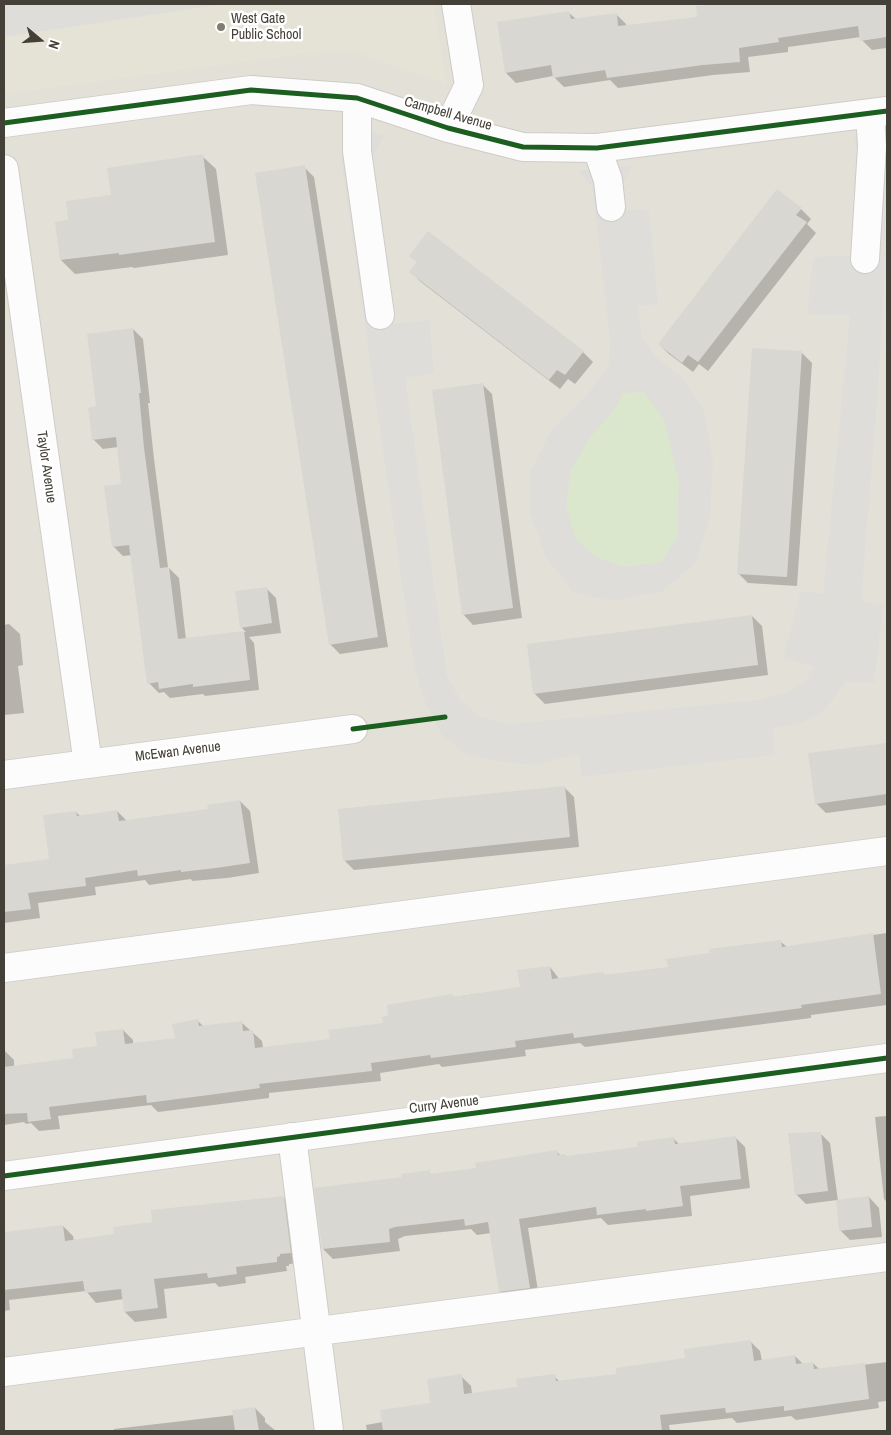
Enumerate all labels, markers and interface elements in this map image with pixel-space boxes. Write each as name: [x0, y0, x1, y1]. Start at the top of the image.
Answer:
place label: West Gate Public School: [231, 11, 301, 44]
north arrow: [15, 15, 65, 65]
marker: West Gate Public School: [215, 21, 227, 33]
text: N: [44, 38, 64, 51]
street label: Campbell Avenue: [402, 93, 494, 135]
street label: Taylor Avenue: [33, 430, 59, 504]
street label: McEwan Avenue: [134, 738, 222, 766]
street label: Curry Avenue: [408, 1092, 480, 1118]

